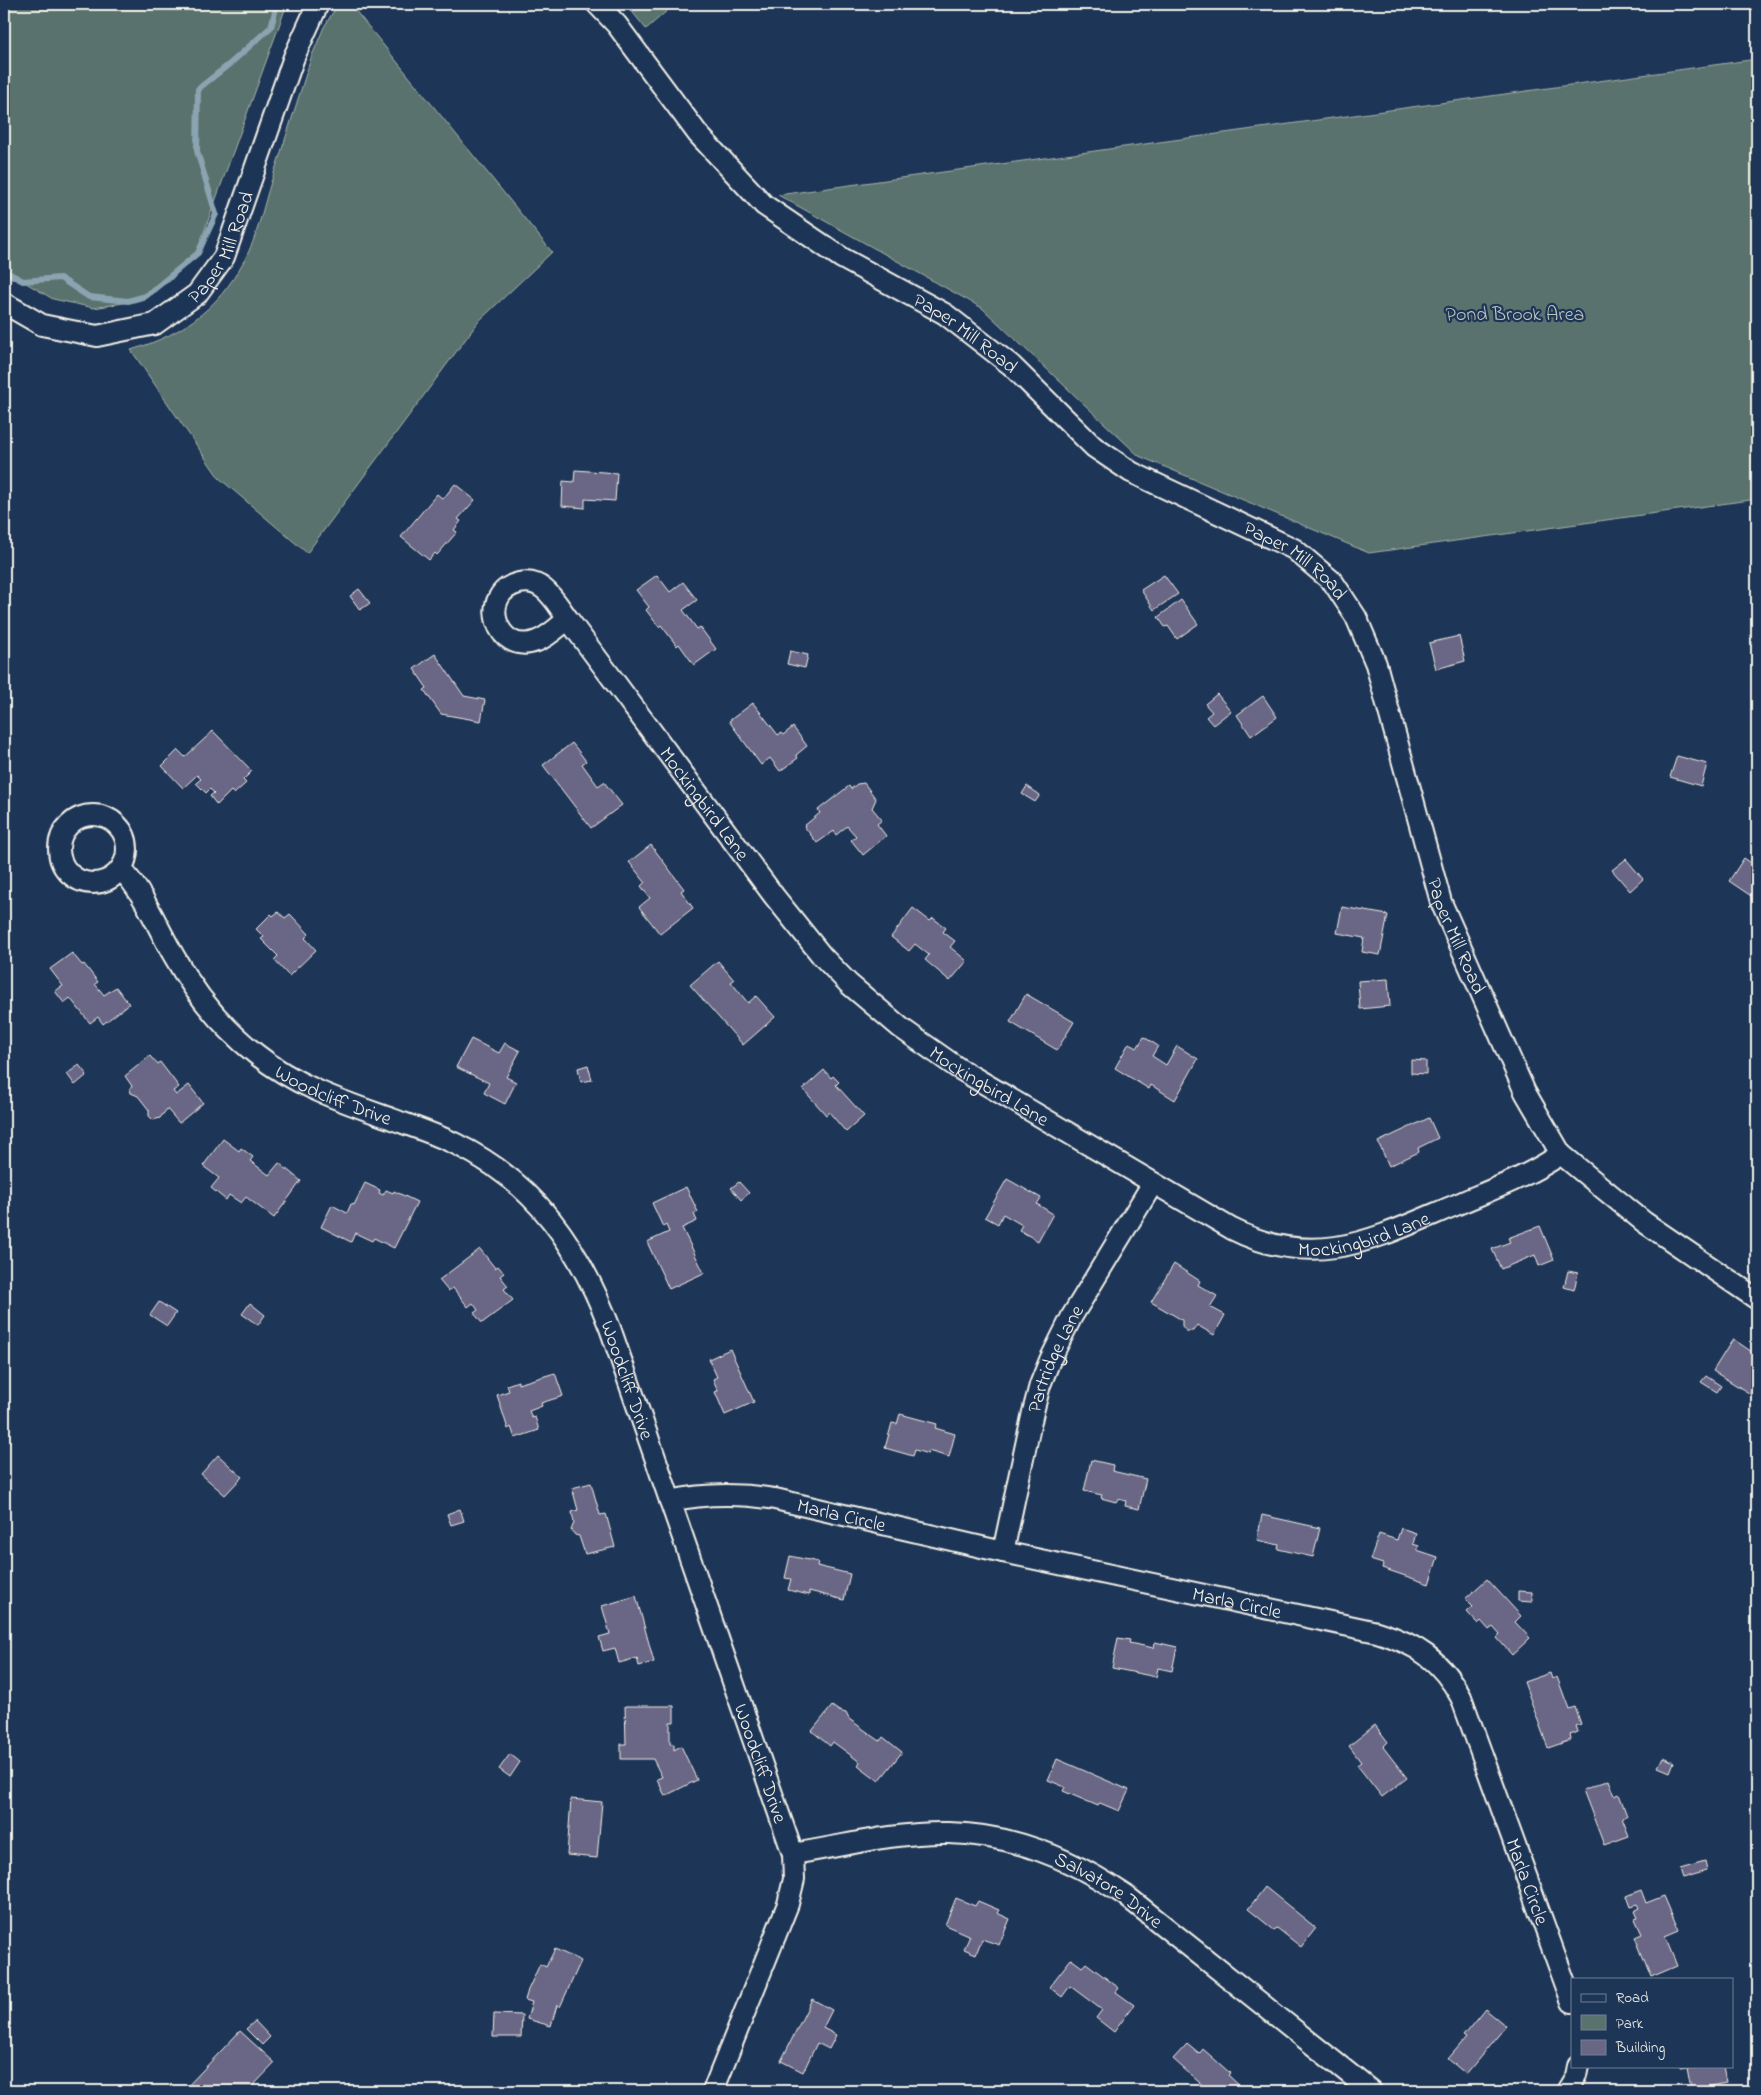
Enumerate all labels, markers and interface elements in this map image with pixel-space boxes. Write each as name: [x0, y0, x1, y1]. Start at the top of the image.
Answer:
street label: Paper Mill Road: [183, 188, 263, 313]
street label: Paper Mill Road: [907, 287, 1024, 381]
park label: Pond Brook Area: [1446, 301, 1584, 330]
street label: Paper Mill Road: [1238, 515, 1353, 607]
street label: Mockingbird Lane: [651, 742, 755, 868]
street label: Paper Mill Road: [1418, 875, 1492, 999]
street label: Mockingbird Lane: [922, 1040, 1054, 1135]
street label: Woodcliff Drive: [268, 1059, 395, 1135]
street label: Mockingbird Lane: [1297, 1205, 1435, 1266]
street label: Partridge Lane: [1021, 1300, 1092, 1416]
street label: Woodcliff Drive: [591, 1317, 660, 1444]
street label: Marla Circle: [794, 1493, 888, 1541]
street label: Marla Circle: [1189, 1581, 1284, 1628]
street label: Woodcliff Drive: [725, 1700, 793, 1828]
street label: Marla Circle: [1497, 1835, 1555, 1930]
street label: Salvatore Drive: [1049, 1846, 1168, 1937]
legend: [1571, 1978, 1734, 2068]
text: Road: [1616, 1987, 1649, 2009]
text: Park: [1616, 2013, 1644, 2035]
text: Building: [1615, 2037, 1665, 2060]

